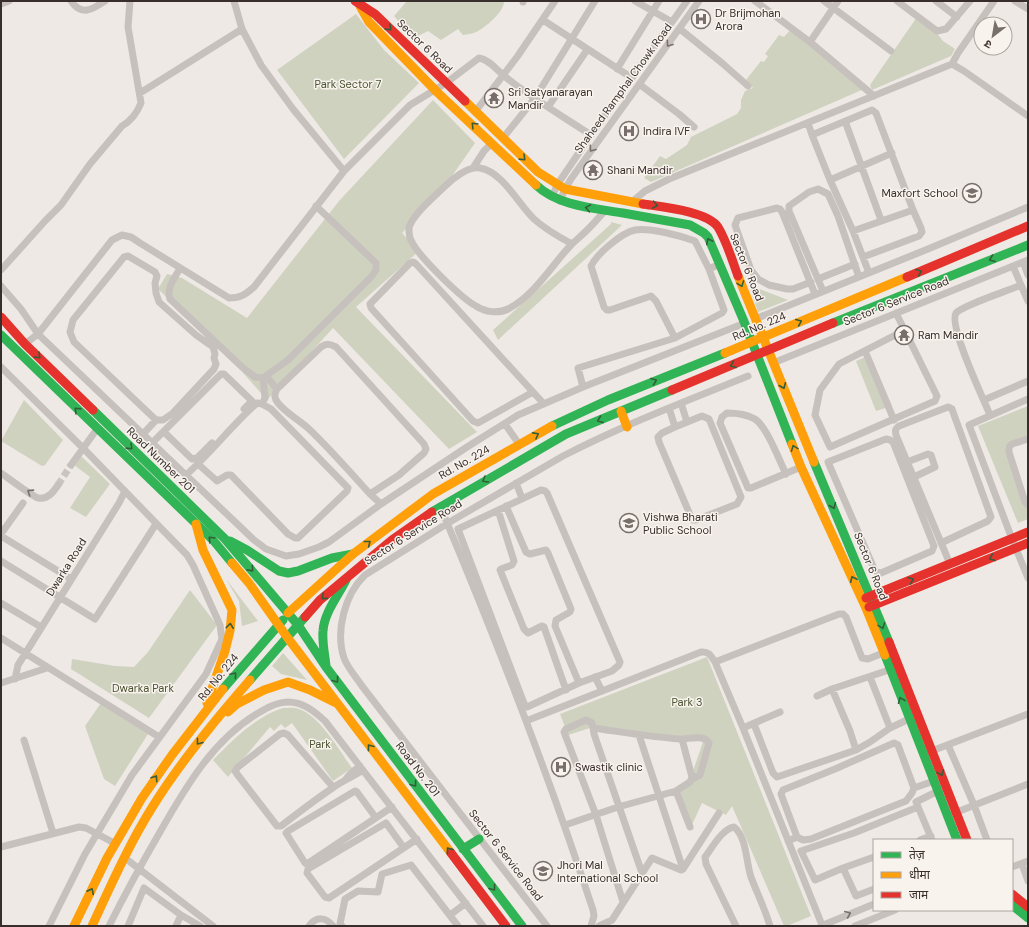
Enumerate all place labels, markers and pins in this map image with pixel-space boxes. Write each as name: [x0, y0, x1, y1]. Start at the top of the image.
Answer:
place label: Dr Brijmohan Arora: [715, 6, 781, 33]
hospital icon: Dr Brijmohan Arora: [690, 8, 712, 30]
place label: Sri Satyanarayan Mandir: [508, 85, 593, 112]
temple icon: Sri Satyanarayan Mandir: [483, 87, 505, 109]
hospital icon: Indira IVF: [618, 120, 640, 142]
place label: Indira IVF: [643, 124, 690, 138]
temple icon: Shani Mandir: [582, 159, 604, 181]
place label: Shani Mandir: [607, 163, 673, 177]
school or university icon: Maxfort School: [961, 182, 983, 204]
place label: Maxfort School: [881, 186, 958, 200]
temple icon: Ram Mandir: [893, 324, 915, 346]
place label: Ram Mandir: [918, 328, 978, 342]
place label: Vishwa Bharati Public School: [643, 510, 718, 537]
school or university icon: Vishwa Bharati Public School: [618, 512, 640, 534]
hospital icon: Swastik clinic: [550, 756, 572, 778]
place label: Swastik clinic: [575, 760, 643, 774]
place label: Jhori Mal International School: [557, 858, 658, 885]
school or university icon: Jhori Mal International School: [532, 860, 554, 882]

